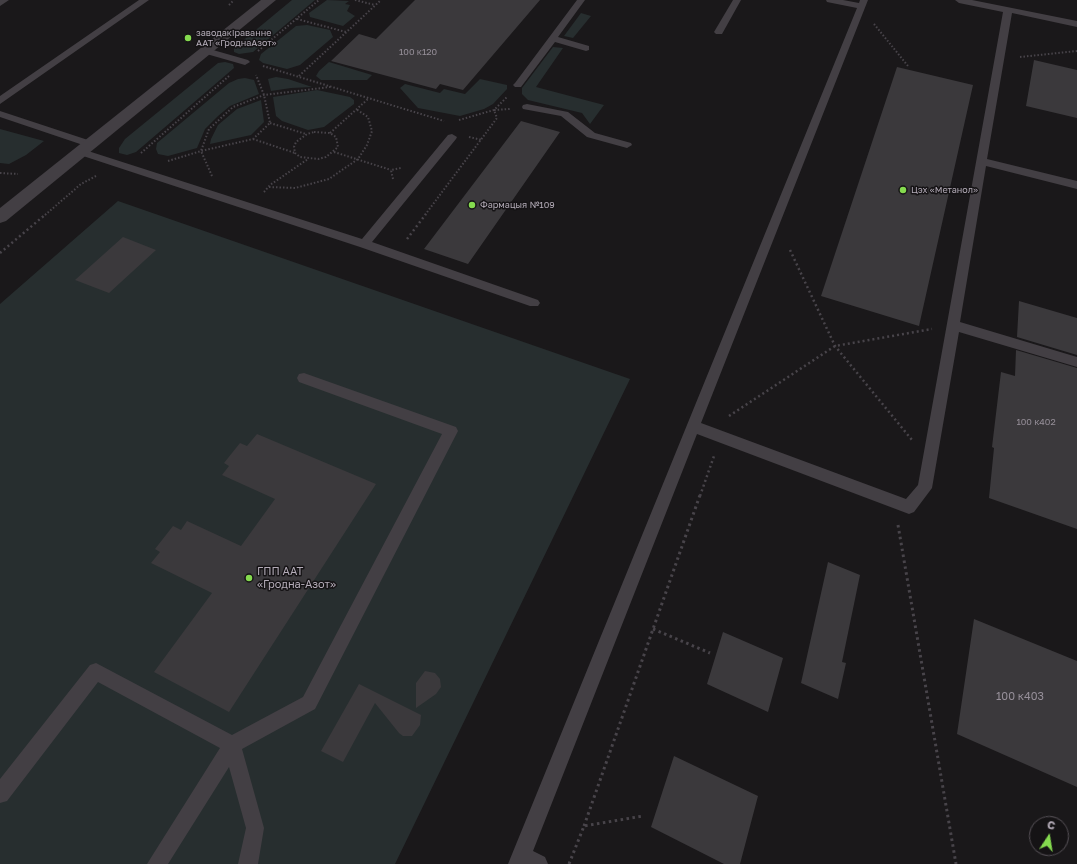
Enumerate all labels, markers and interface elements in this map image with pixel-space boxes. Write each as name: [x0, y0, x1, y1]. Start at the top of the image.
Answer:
place label: заводакіраванне ААТ «ГроднаАзот»: [196, 28, 277, 49]
marker: заводакіраванне ААТ «ГроднаАзот»: [183, 33, 193, 43]
house number: 100 к120: [399, 47, 437, 57]
marker: Цэх «Метанол»: [898, 185, 908, 195]
place label: Цэх «Метанол»: [911, 185, 978, 195]
marker: Фармацыя №109: [467, 200, 477, 210]
place label: Фармацыя №109: [480, 200, 555, 210]
house number: 100 к402: [1016, 417, 1056, 427]
place label: ГПП ААТ «Гродна-Азот»: [257, 565, 336, 591]
marker: ГПП ААТ «Гродна-Азот»: [244, 573, 254, 583]
house number: 100 к403: [996, 690, 1044, 704]
north arrow: [1029, 816, 1069, 856]
text: С: [1046, 818, 1057, 832]

